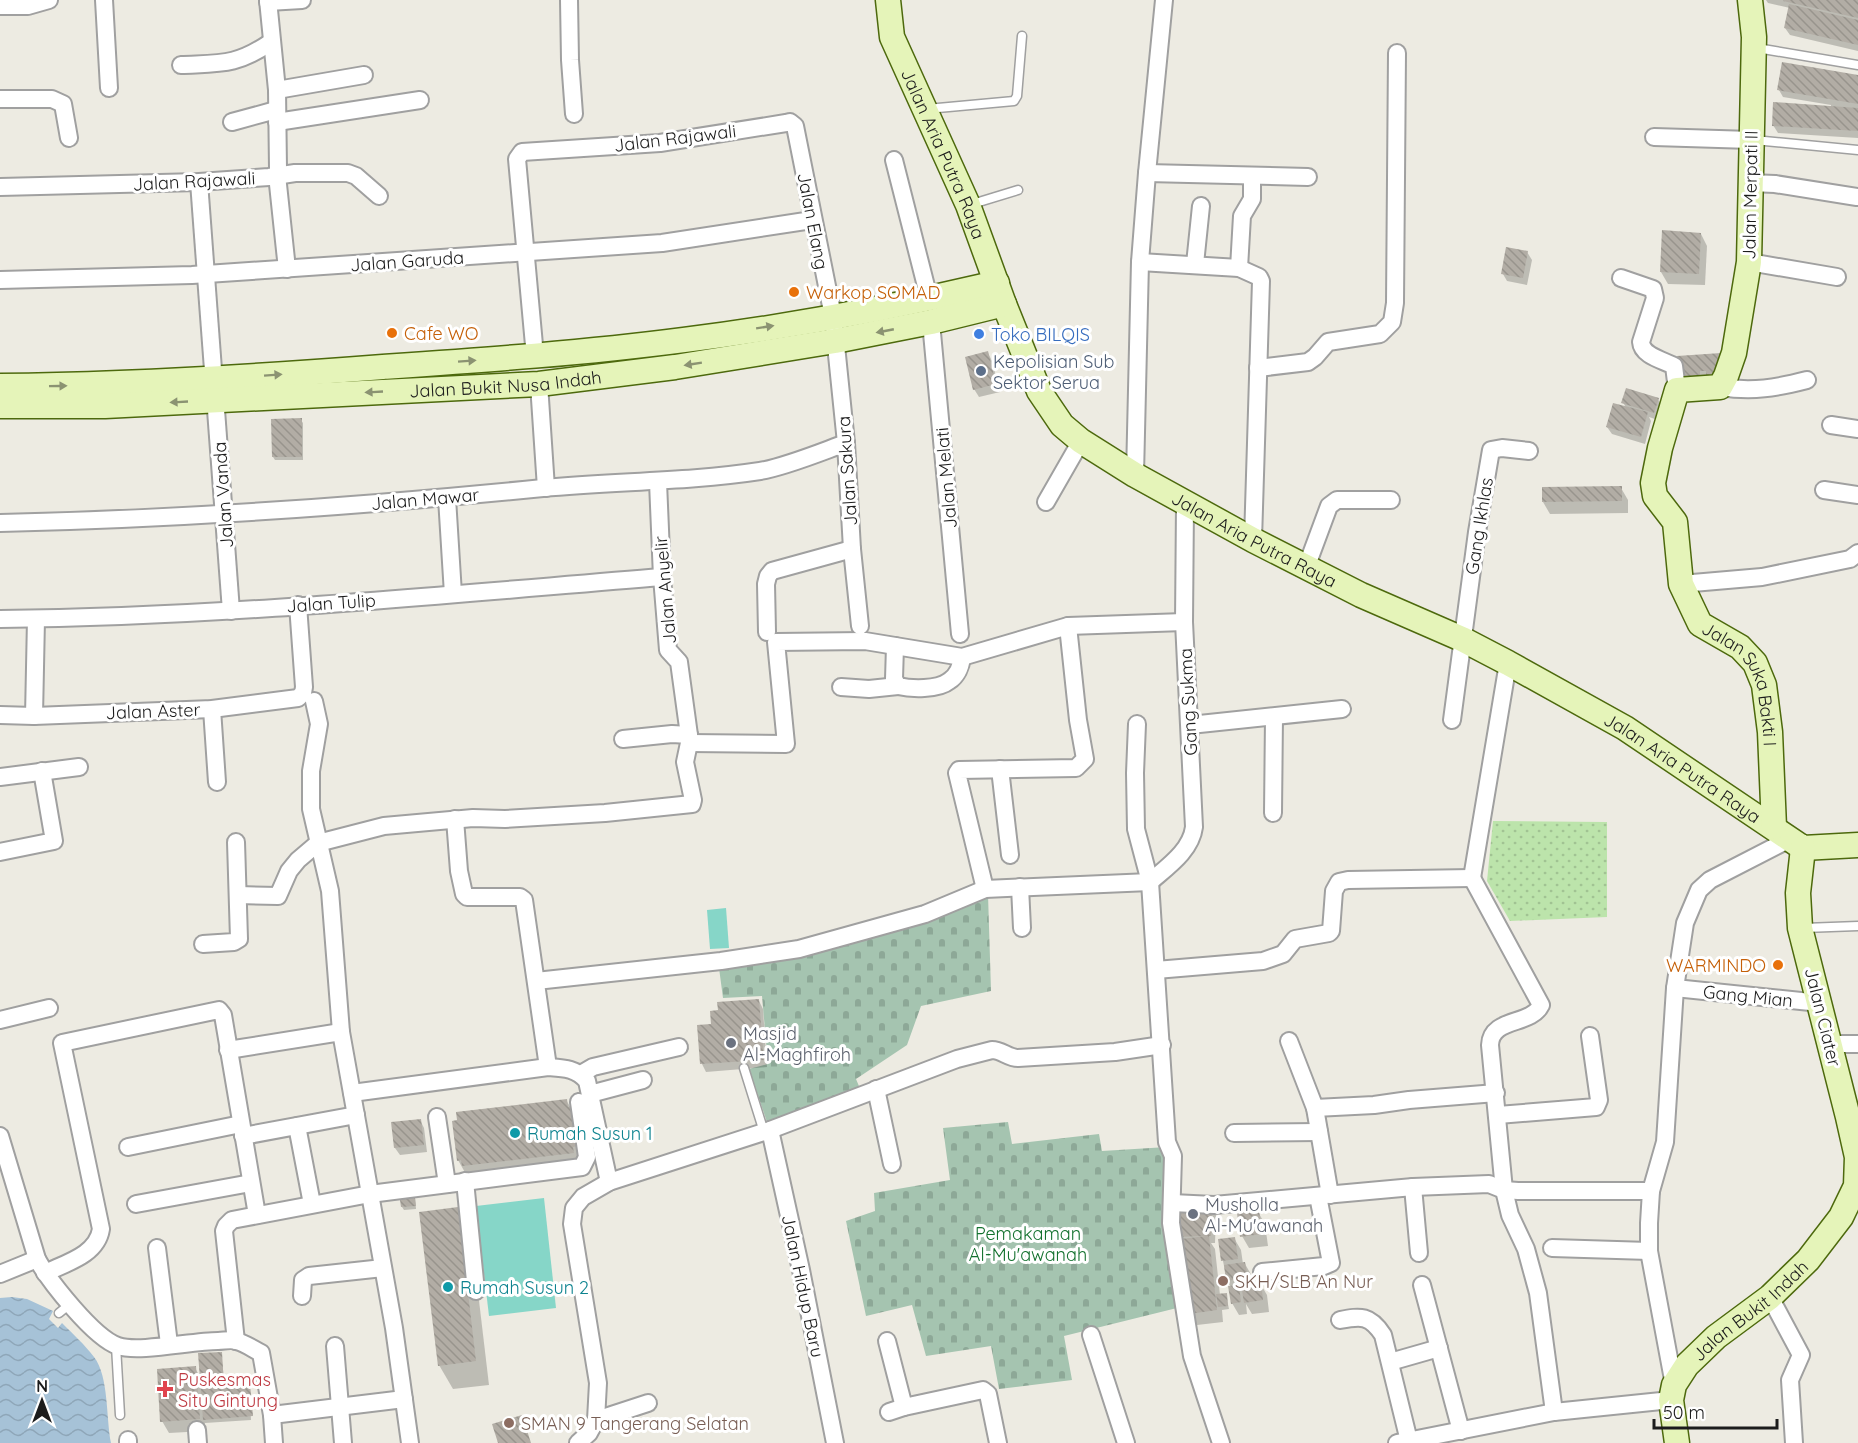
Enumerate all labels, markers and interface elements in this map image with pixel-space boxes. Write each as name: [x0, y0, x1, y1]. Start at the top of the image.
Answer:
street label: Jalan Aria Putra Raya: [896, 65, 991, 242]
street label: Jalan Rajawali: [613, 119, 737, 157]
street label: Jalan Merpati II: [1737, 130, 1763, 260]
street label: Jalan Rajawali: [132, 166, 256, 196]
street label: Jalan Elang: [792, 170, 834, 272]
street label: Jalan Garuda: [349, 246, 465, 276]
place label: Warkop SOMAD: [806, 281, 940, 304]
marker: Warkop SOMAD: [787, 285, 801, 299]
place label: Cafe WO: [404, 322, 479, 345]
one-way arrow: [756, 323, 775, 332]
place label: Toko BILQIS: [991, 323, 1090, 346]
marker: Cafe WO: [385, 326, 399, 340]
one-way arrow: [876, 327, 895, 336]
marker: Toko BILQIS: [972, 327, 986, 341]
place label: Kepolisian Sub Sektor Serua: [993, 350, 1115, 394]
one-way arrow: [458, 356, 477, 366]
one-way arrow: [684, 360, 703, 369]
marker: Kepolisian Sub Sektor Serua: [974, 364, 988, 378]
street label: Jalan Bukit Nusa Indah: [409, 365, 603, 402]
one-way arrow: [263, 371, 282, 380]
one-way arrow: [49, 381, 68, 391]
one-way arrow: [364, 388, 383, 397]
one-way arrow: [169, 398, 188, 407]
street label: Jalan Sakura: [832, 415, 862, 527]
street label: Jalan Melati: [930, 426, 962, 530]
street label: Jalan Vanda: [208, 441, 238, 549]
street label: Gang Ikhlas: [1460, 476, 1498, 576]
street label: Jalan Mawar: [370, 483, 480, 515]
street label: Jalan Aria Putra Raya: [1168, 486, 1341, 592]
street label: Jalan Anyelir: [649, 535, 681, 645]
street label: Jalan Tulip: [286, 588, 376, 618]
street label: Jalan Suka Bakti I: [1698, 616, 1782, 747]
street label: Gang Sukma: [1174, 648, 1202, 756]
street label: Jalan Aster: [105, 698, 201, 724]
street label: Jalan Aria Putra Raya: [1600, 707, 1765, 828]
place label: WARMINDO: [1666, 954, 1766, 977]
marker: WARMINDO: [1771, 958, 1785, 972]
street label: Jalan Ciater: [1800, 965, 1846, 1069]
street label: Gang Mian: [1702, 980, 1794, 1012]
place label: Masjid Al-Maghfiroh: [743, 1022, 851, 1066]
marker: Masjid Al-Maghfiroh: [724, 1036, 738, 1050]
place label: Rumah Susun 1: [527, 1122, 653, 1145]
marker: Rumah Susun 1: [508, 1126, 522, 1140]
place label: Musholla Al-Mu'awanah: [1205, 1193, 1323, 1237]
marker: Musholla Al-Mu'awanah: [1186, 1207, 1200, 1221]
street label: Jalan Hidup Baru: [777, 1212, 829, 1360]
park label: Pemakaman Al-Mu'awanah: [969, 1222, 1087, 1266]
street label: Jalan Bukit Indah: [1687, 1255, 1813, 1366]
place label: SKH/SLB An Nur: [1235, 1270, 1373, 1293]
marker: SKH/SLB An Nur: [1216, 1274, 1230, 1288]
place label: Rumah Susun 2: [460, 1276, 589, 1299]
marker: Rumah Susun 2: [441, 1280, 455, 1294]
place label: Puskesmas Situ Gintung: [178, 1368, 278, 1412]
north arrow: [12, 1371, 72, 1431]
text: N: [36, 1376, 48, 1396]
marker: Puskesmas Situ Gintung: [156, 1380, 174, 1398]
scale bar: [1654, 1392, 1777, 1430]
text: 50 m: [1663, 1401, 1705, 1424]
place label: SMAN 9 Tangerang Selatan: [521, 1412, 749, 1435]
marker: SMAN 9 Tangerang Selatan: [502, 1416, 516, 1430]

